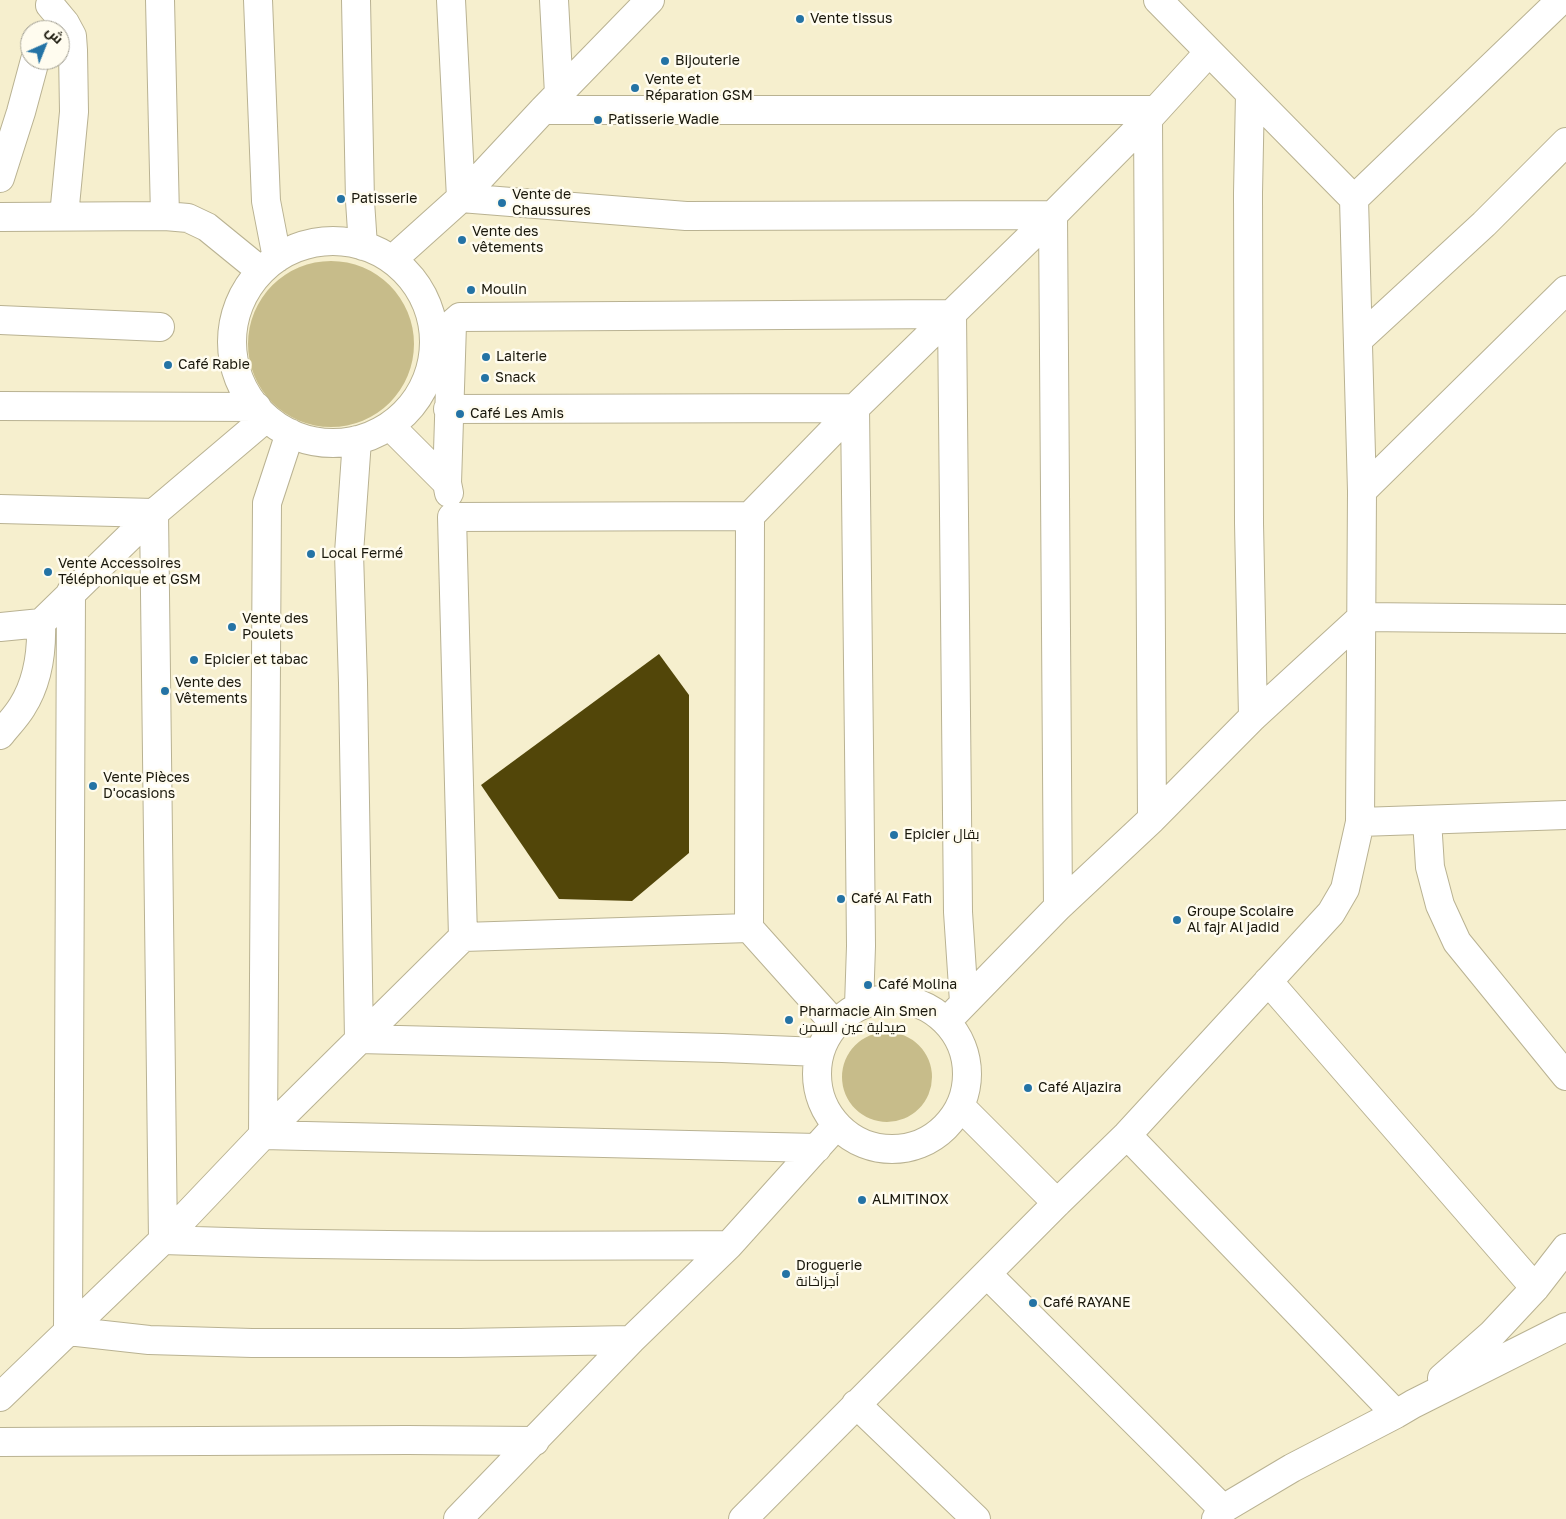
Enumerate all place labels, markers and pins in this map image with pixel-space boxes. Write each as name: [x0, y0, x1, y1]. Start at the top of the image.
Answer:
place label: Vente tissus: [810, 11, 892, 27]
marker: Vente tissus: [794, 13, 806, 25]
place label: Bijouterie: [675, 53, 740, 69]
marker: Bijouterie: [659, 55, 671, 67]
place label: Vente et Réparation GSM: [645, 72, 753, 104]
marker: Vente et Réparation GSM: [629, 82, 641, 94]
place label: Patisserie Wadie: [608, 112, 719, 128]
marker: Patisserie Wadie: [592, 114, 604, 126]
place label: Vente de Chaussures: [512, 187, 591, 220]
place label: Patisserie: [351, 191, 417, 207]
marker: Patisserie: [335, 193, 347, 205]
marker: Vente de Chaussures: [496, 197, 508, 209]
place label: Vente des vêtements: [472, 224, 543, 256]
marker: Vente des vêtements: [456, 234, 468, 246]
place label: Moulin: [481, 282, 527, 298]
marker: Moulin: [465, 284, 477, 296]
place label: Laiterie: [496, 349, 547, 365]
marker: Laiterie: [480, 351, 492, 363]
place label: Café Rabie: [178, 357, 250, 373]
marker: Café Rabie: [162, 359, 174, 371]
place label: Snack: [495, 370, 536, 386]
marker: Snack: [479, 372, 491, 384]
place label: Café Les Amis: [470, 406, 564, 422]
marker: Café Les Amis: [454, 408, 466, 420]
place label: Local Fermé: [321, 546, 403, 562]
marker: Local Fermé: [305, 548, 317, 560]
place label: Vente Accessoires Téléphonique et GSM: [58, 556, 201, 588]
marker: Vente Accessoires Téléphonique et GSM: [42, 566, 54, 578]
place label: Vente des Poulets: [242, 611, 308, 644]
marker: Vente des Poulets: [226, 621, 238, 633]
place label: Epicier et tabac: [204, 652, 308, 668]
marker: Epicier et tabac: [188, 654, 200, 666]
place label: Vente des Vêtements: [175, 675, 247, 708]
marker: Vente des Vêtements: [159, 685, 171, 697]
place label: Vente Pièces D'ocasions: [103, 770, 190, 802]
marker: Vente Pièces D'ocasions: [87, 780, 99, 792]
place label: Epicier بقال: [904, 827, 980, 843]
marker: Epicier بقال: [888, 829, 900, 841]
place label: Café Al Fath: [851, 891, 932, 907]
marker: Café Al Fath: [835, 893, 847, 905]
place label: Groupe Scolaire Al fajr Al jadid: [1187, 904, 1294, 936]
marker: Groupe Scolaire Al fajr Al jadid: [1171, 914, 1183, 926]
place label: Café Molina: [878, 977, 957, 993]
marker: Café Molina: [862, 979, 874, 991]
place label: Pharmacie Ain Smen صيدلية عين السمن: [799, 1004, 937, 1036]
marker: Pharmacie Ain Smen صيدلية عين السمن: [783, 1014, 795, 1026]
place label: Café Aljazira: [1038, 1080, 1121, 1096]
marker: Café Aljazira: [1022, 1082, 1034, 1094]
place label: ALMITINOX: [872, 1192, 949, 1208]
marker: ALMITINOX: [856, 1194, 868, 1206]
place label: Droguerie أجزاخانة: [796, 1258, 862, 1290]
marker: Droguerie أجزاخانة: [780, 1268, 792, 1280]
place label: Café RAYANE: [1043, 1295, 1131, 1311]
marker: Café RAYANE: [1027, 1297, 1039, 1309]

